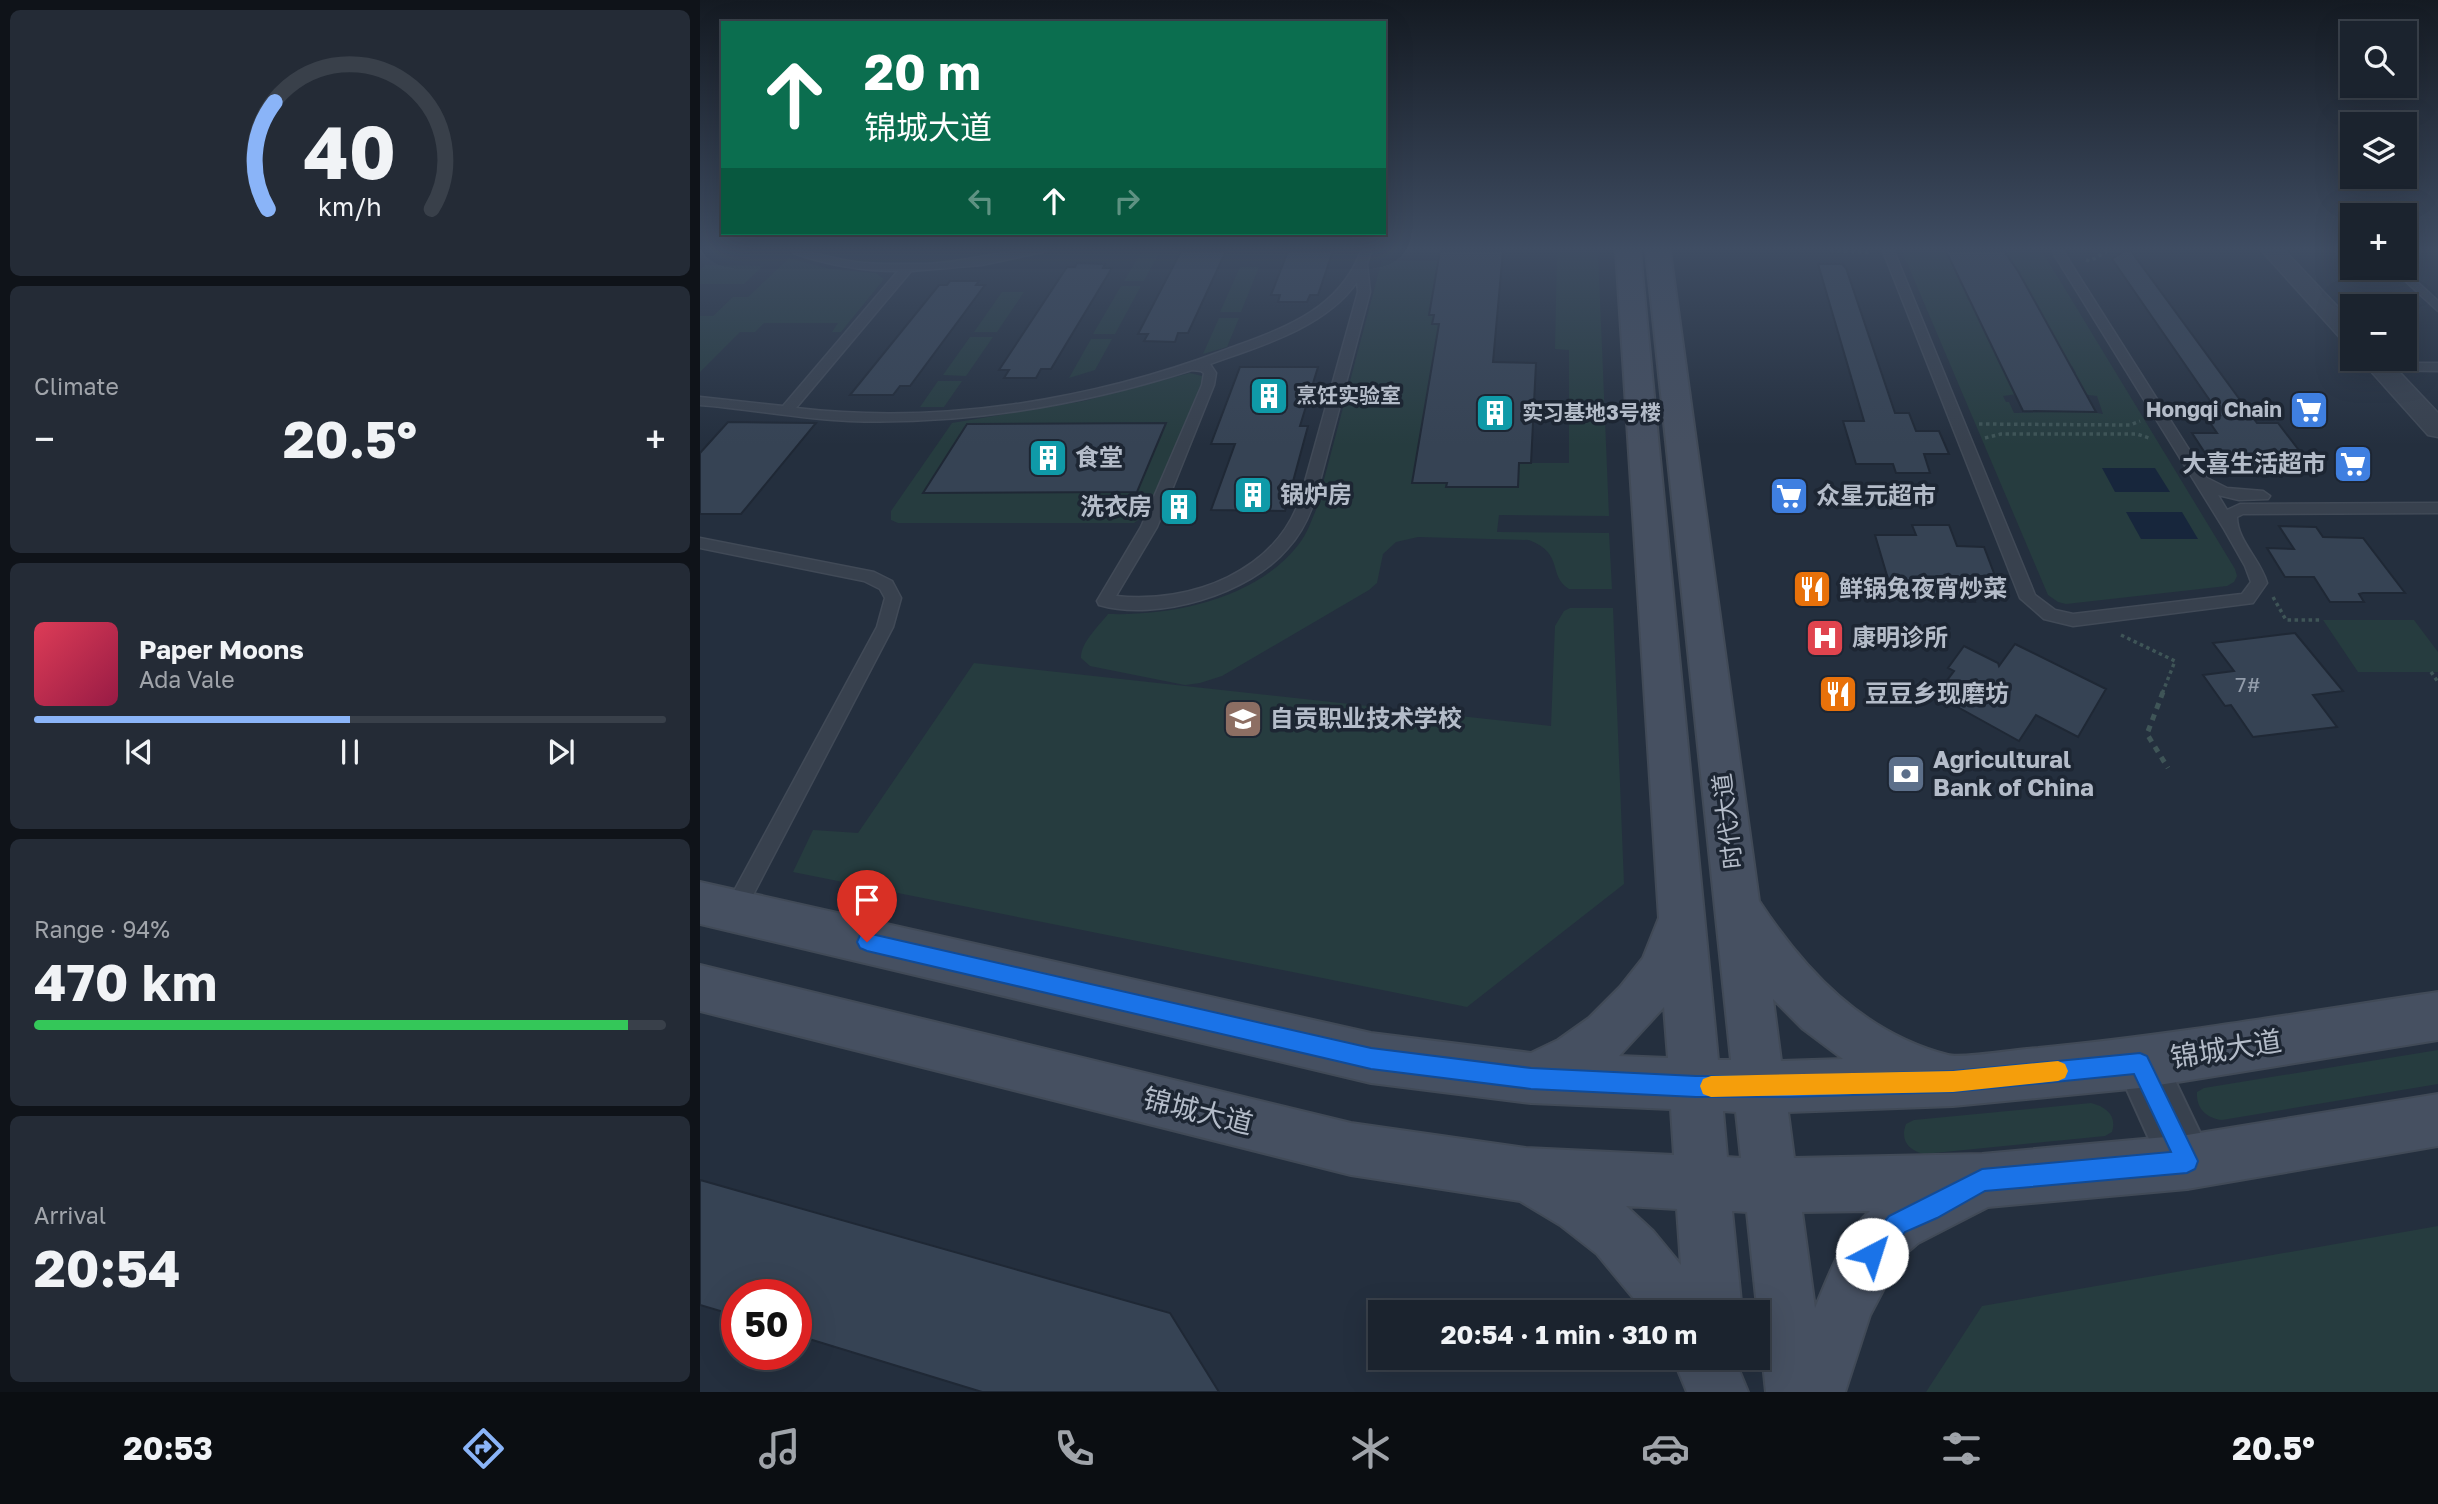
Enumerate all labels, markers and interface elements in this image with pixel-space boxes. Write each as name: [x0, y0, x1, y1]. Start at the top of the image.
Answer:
map controls: [2340, 21, 2417, 371]
button: search: [2340, 21, 2417, 98]
text: 20 m: [864, 42, 981, 101]
icon: ahead: [749, 49, 840, 140]
text: 锦城大道: [864, 108, 992, 146]
text: 40: [304, 109, 396, 196]
button: layers: [2340, 112, 2417, 189]
icon: left: [962, 182, 1000, 220]
icon: ahead: [1035, 182, 1073, 220]
icon: right: [1108, 182, 1146, 220]
text: km/h: [318, 191, 382, 222]
button: +: [2340, 203, 2417, 280]
button: −: [2340, 294, 2417, 371]
text: Climate: [34, 372, 119, 400]
building icon: 烹饪实验室: [1248, 375, 1290, 417]
place label: 烹饪实验室: [1296, 382, 1401, 408]
supermarket icon: Hongqi Chain: [2288, 389, 2330, 431]
building icon: 实习基地3号楼: [1474, 392, 1516, 434]
place label: Hongqi Chain: [2146, 396, 2282, 422]
place label: 实习基地3号楼: [1522, 399, 1661, 425]
text: 20.5°: [283, 407, 417, 469]
text: −: [34, 416, 55, 461]
text: +: [645, 416, 666, 461]
building icon: 食堂: [1027, 437, 1069, 479]
place label: 食堂: [1075, 442, 1123, 471]
supermarket icon: 大喜生活超市: [2332, 443, 2374, 485]
place label: 大喜生活超市: [2182, 448, 2326, 477]
building icon: 锅炉房: [1232, 474, 1274, 516]
supermarket icon: 众星元超市: [1768, 475, 1810, 517]
place label: 锅炉房: [1280, 479, 1352, 508]
place label: 众星元超市: [1816, 480, 1936, 509]
building icon: 洗衣房: [1158, 486, 1200, 528]
place label: 洗衣房: [1080, 491, 1152, 520]
restaurant icon: 鲜锅兔夜宵炒菜: [1791, 568, 1833, 610]
place label: 鲜锅兔夜宵炒菜: [1839, 573, 2007, 602]
hospital icon: 康明诊所: [1804, 617, 1846, 659]
place label: 康明诊所: [1852, 622, 1948, 651]
text: Paper Moons: [139, 634, 304, 665]
text: Ada Vale: [139, 665, 235, 693]
house number: 7#: [2235, 671, 2261, 697]
restaurant icon: 豆豆乡现磨坊: [1817, 673, 1859, 715]
place label: 豆豆乡现磨坊: [1865, 678, 2009, 707]
school or university icon: 自贡职业技术学校: [1222, 698, 1264, 740]
place label: 自贡职业技术学校: [1270, 703, 1462, 732]
icon: previous: [120, 733, 158, 771]
icon: pause: [331, 733, 369, 771]
icon: next: [542, 733, 580, 771]
place label: Agricultural Bank of China: [1933, 744, 2094, 801]
bank icon: Agricultural Bank of China: [1885, 753, 1927, 795]
street label: 时代大道: [1706, 772, 1747, 871]
pin: [837, 870, 897, 942]
icon: arrive: [848, 881, 886, 919]
text: Range · 94%: [34, 915, 170, 943]
text: 470 km: [34, 950, 217, 1012]
street label: 锦城大道: [2168, 1023, 2284, 1074]
street label: 锦城大道: [1140, 1081, 1256, 1140]
text: Arrival: [34, 1201, 106, 1229]
position arrow: [1835, 1217, 1909, 1291]
text: 20:54: [34, 1236, 180, 1298]
speed limit sign: 50: [721, 1279, 812, 1370]
text: 20:54 · 1 min · 310 m: [1441, 1319, 1697, 1350]
icon: directions: [459, 1424, 508, 1473]
icon: music: [755, 1424, 804, 1473]
icon: phone: [1050, 1424, 1099, 1473]
icon: climate: [1346, 1424, 1395, 1473]
icon: car: [1641, 1424, 1690, 1473]
icon: filters: [1937, 1424, 1986, 1473]
text: 20:53: [123, 1429, 213, 1467]
text: 20.5°: [2232, 1429, 2315, 1467]

